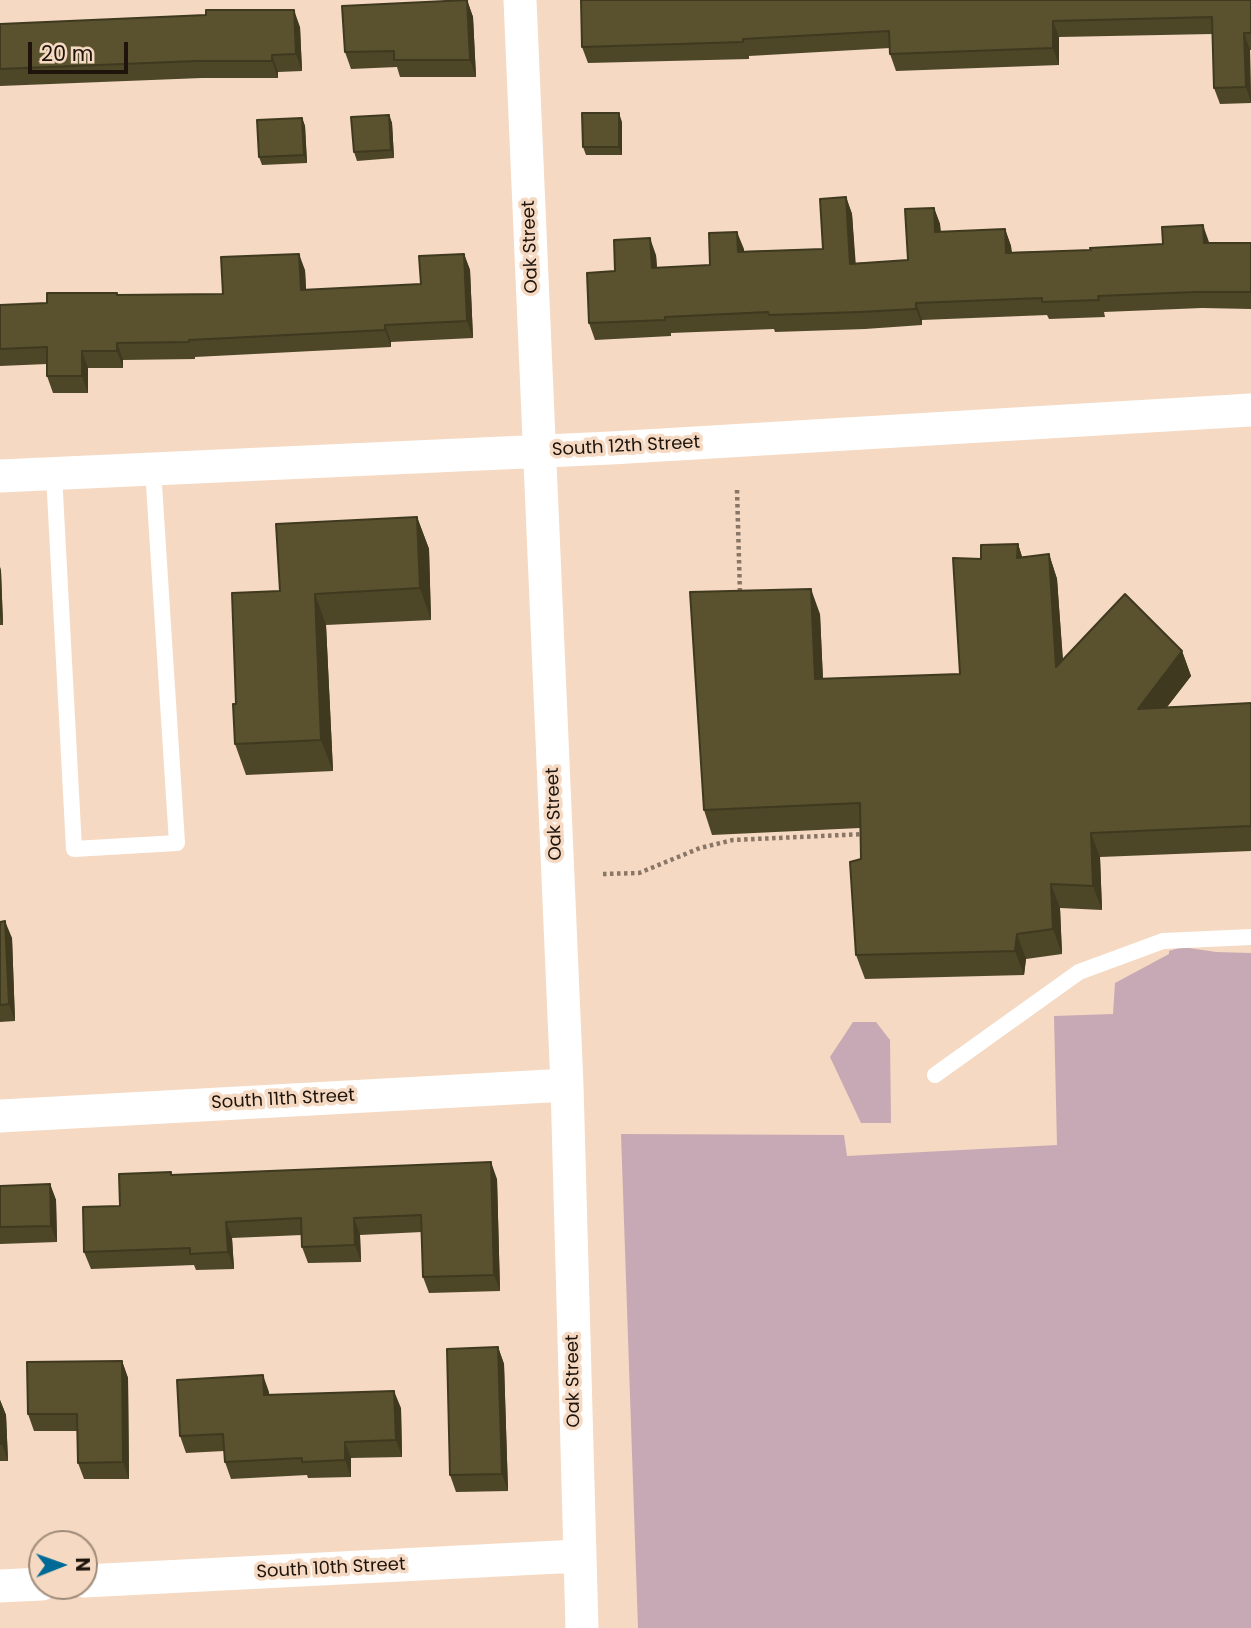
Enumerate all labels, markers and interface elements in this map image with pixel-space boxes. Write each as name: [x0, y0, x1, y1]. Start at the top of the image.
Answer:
scale bar: [32, 28, 131, 72]
text: 20 m: [41, 39, 94, 68]
street label: Oak Street: [519, 200, 543, 294]
street label: South 12th Street: [551, 432, 701, 462]
street label: Oak Street: [543, 767, 567, 861]
street label: South 11th Street: [211, 1085, 355, 1115]
street label: Oak Street: [562, 1334, 586, 1428]
north arrow: [28, 1530, 98, 1600]
street label: South 10th Street: [256, 1554, 406, 1584]
text: N: [69, 1557, 96, 1572]

